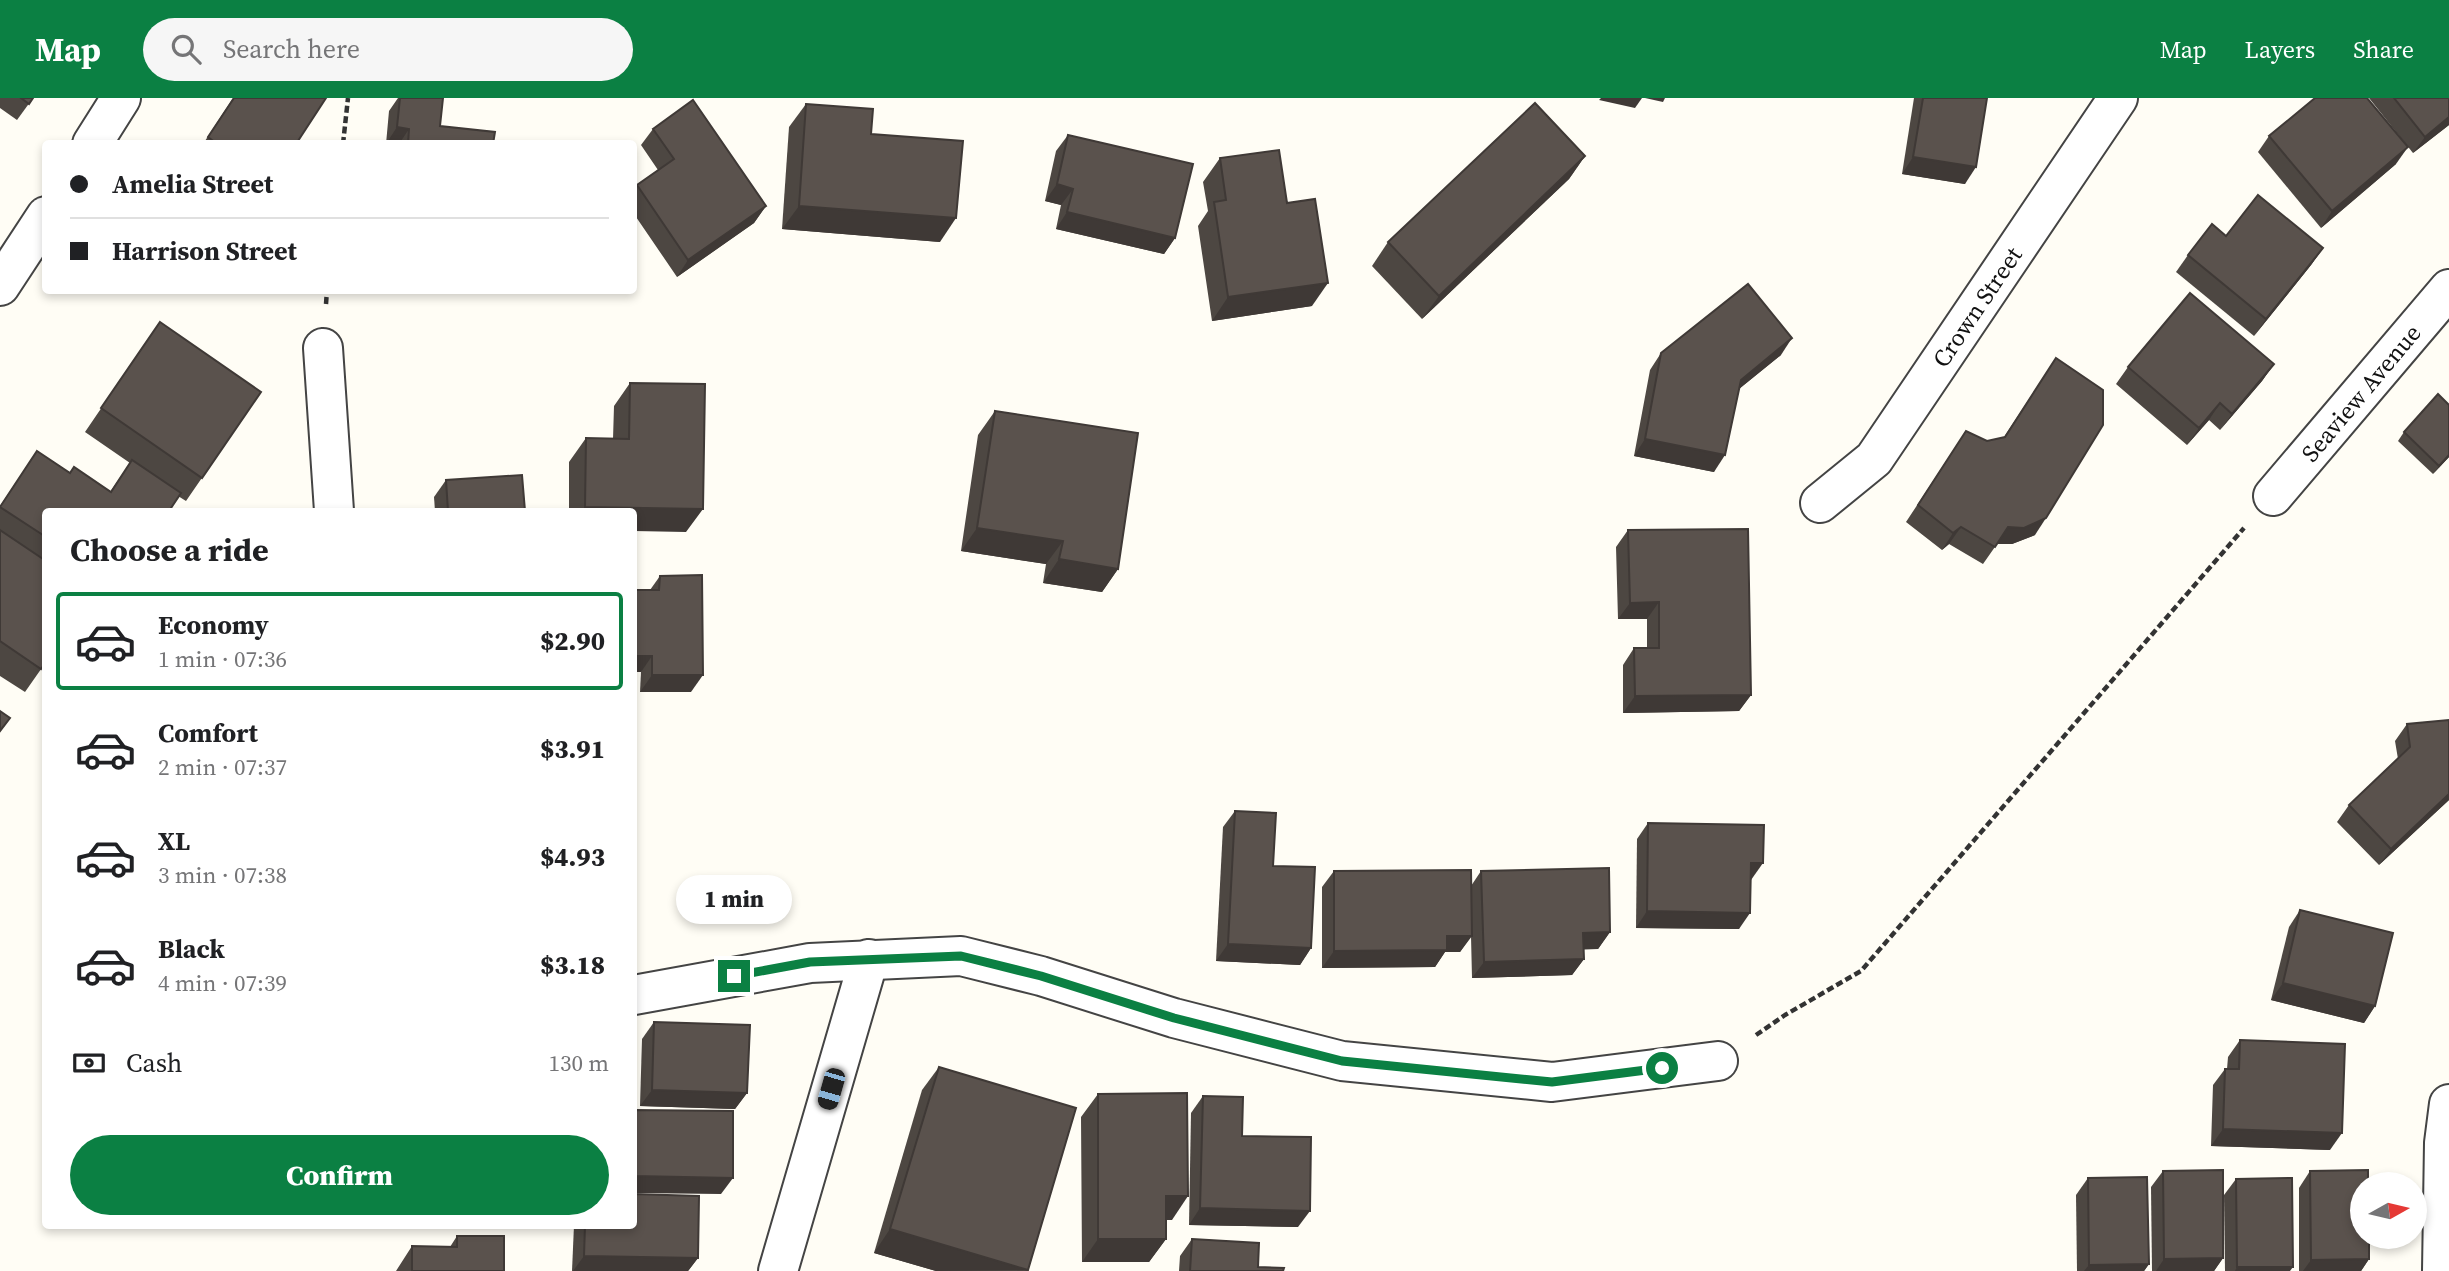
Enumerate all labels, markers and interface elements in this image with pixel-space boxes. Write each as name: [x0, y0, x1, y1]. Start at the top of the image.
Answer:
search box: [143, 18, 633, 81]
text: Map: [35, 27, 101, 72]
icon: search: [167, 30, 205, 68]
text: Search here: [223, 31, 360, 67]
text: Map: [2160, 33, 2207, 66]
text: Layers: [2245, 33, 2315, 66]
text: Share: [2353, 33, 2414, 66]
text: Amelia Street: [112, 166, 273, 202]
text: Harrison Street: [112, 233, 297, 269]
street label: Crown Street: [1925, 240, 2030, 374]
street label: Seaview Avenue: [2294, 317, 2428, 469]
text: Choose a ride: [70, 528, 269, 572]
text: Economy: [158, 607, 269, 643]
icon: car: [74, 610, 137, 673]
text: $2.90: [540, 623, 605, 659]
text: 1 min · 07:36: [158, 643, 287, 675]
text: Comfort: [158, 715, 258, 751]
icon: car: [74, 718, 137, 781]
text: $3.91: [540, 731, 605, 767]
text: 2 min · 07:37: [158, 751, 287, 783]
text: XL: [158, 823, 190, 859]
icon: car: [74, 826, 137, 889]
text: $4.93: [540, 839, 605, 875]
text: 3 min · 07:38: [158, 859, 287, 891]
callout: 1 min: [676, 874, 792, 924]
text: 1 min: [704, 883, 764, 915]
text: Black: [158, 931, 225, 967]
icon: car: [74, 934, 137, 997]
text: $3.18: [540, 947, 605, 983]
route end: [718, 960, 750, 992]
text: 4 min · 07:39: [158, 967, 287, 999]
icon: cash: [70, 1044, 108, 1082]
text: Cash: [126, 1045, 182, 1081]
text: 130 m: [548, 1047, 609, 1079]
route start: [1646, 1052, 1678, 1084]
car: [816, 1066, 847, 1112]
button: Confirm: [70, 1135, 609, 1215]
north arrow: [2350, 1172, 2427, 1250]
map controls: [2350, 1172, 2427, 1249]

